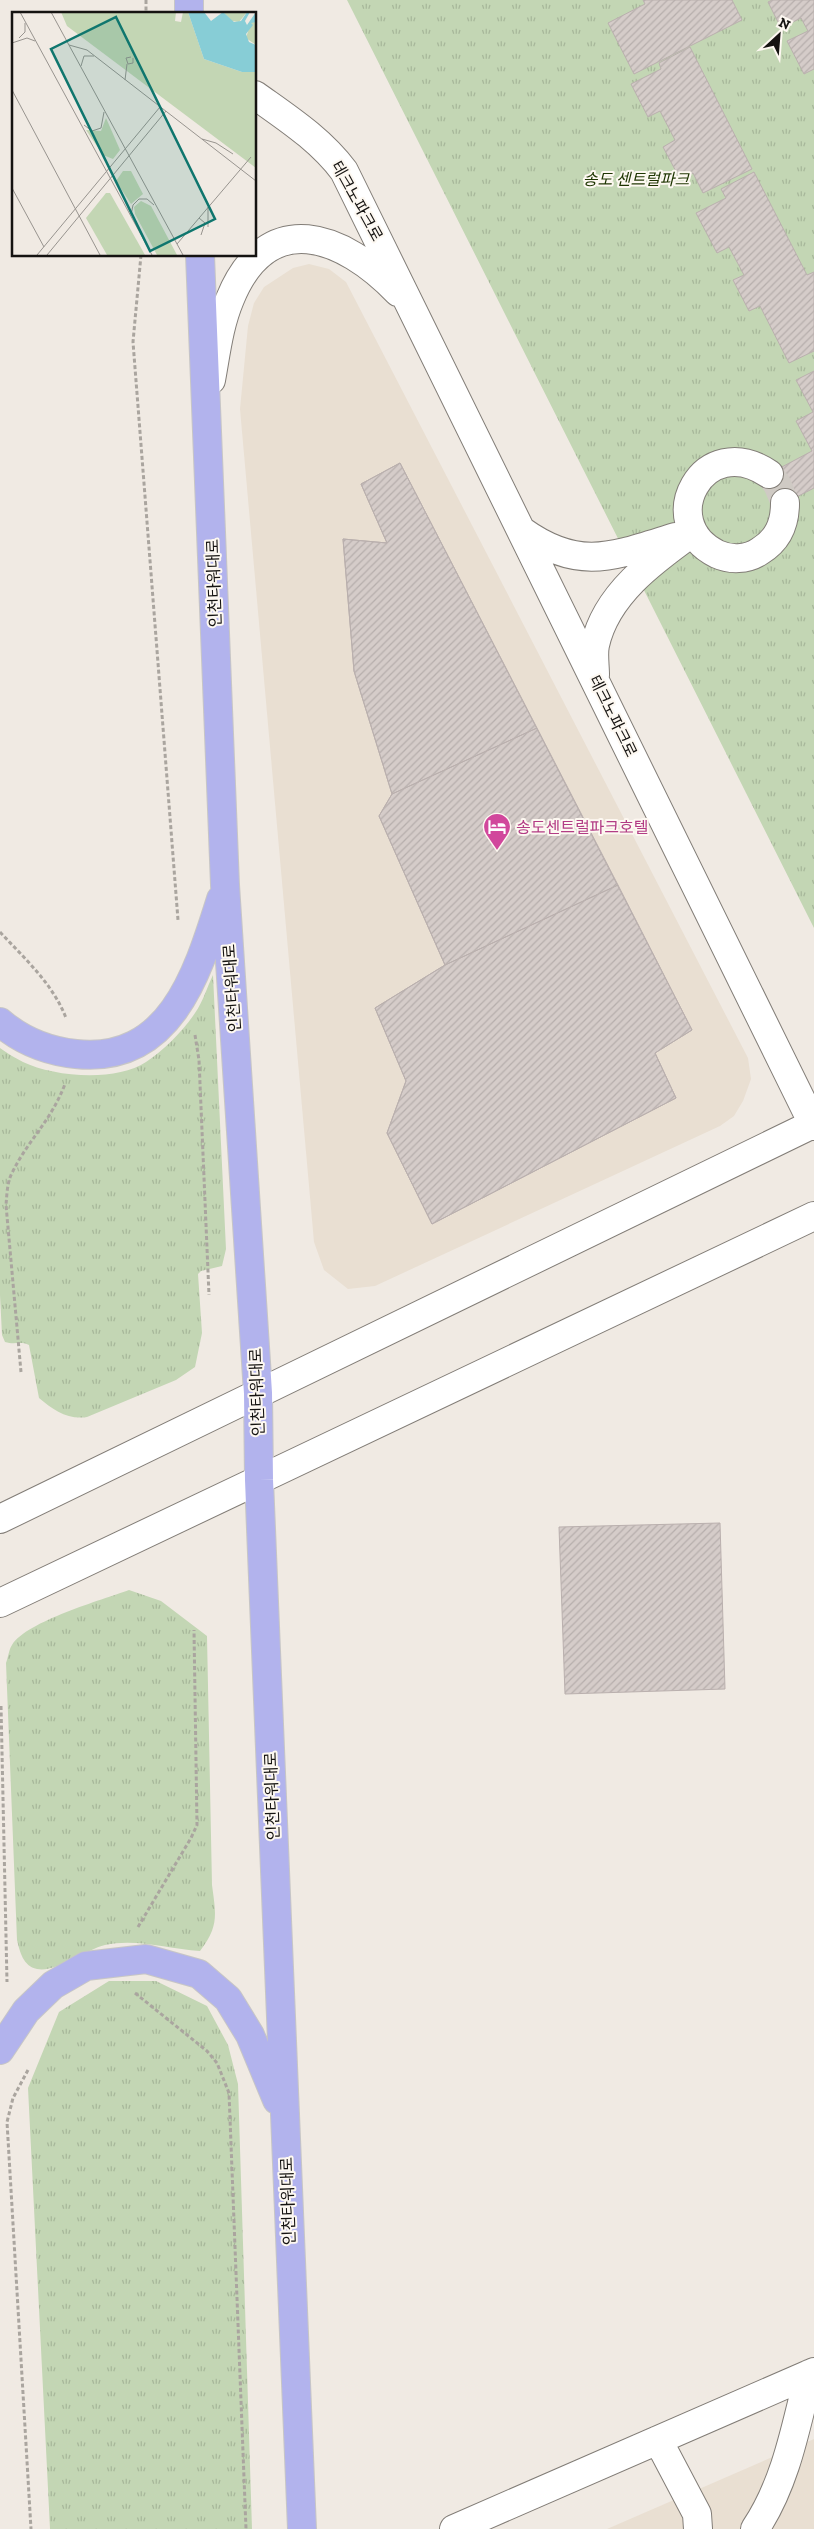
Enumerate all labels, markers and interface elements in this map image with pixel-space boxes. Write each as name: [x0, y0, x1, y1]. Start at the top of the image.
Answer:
north arrow: [754, 10, 804, 60]
inset map: [12, 12, 256, 256]
text: N: [776, 14, 793, 34]
street label: 테크노파크로: [327, 158, 387, 244]
park label: 송도 센트럴파크: [583, 170, 691, 189]
street label: 인천타워대로: [203, 538, 225, 627]
street label: 테크노파크로: [585, 672, 641, 760]
hotel icon: 송도센트럴파크호텔: [482, 812, 512, 851]
place label: 송도센트럴파크호텔: [516, 818, 648, 837]
street label: 인천타워대로: [219, 943, 245, 1033]
street label: 인천타워대로: [246, 1347, 268, 1436]
street label: 인천타워대로: [261, 1751, 283, 1840]
street label: 인천타워대로: [277, 2156, 299, 2245]

